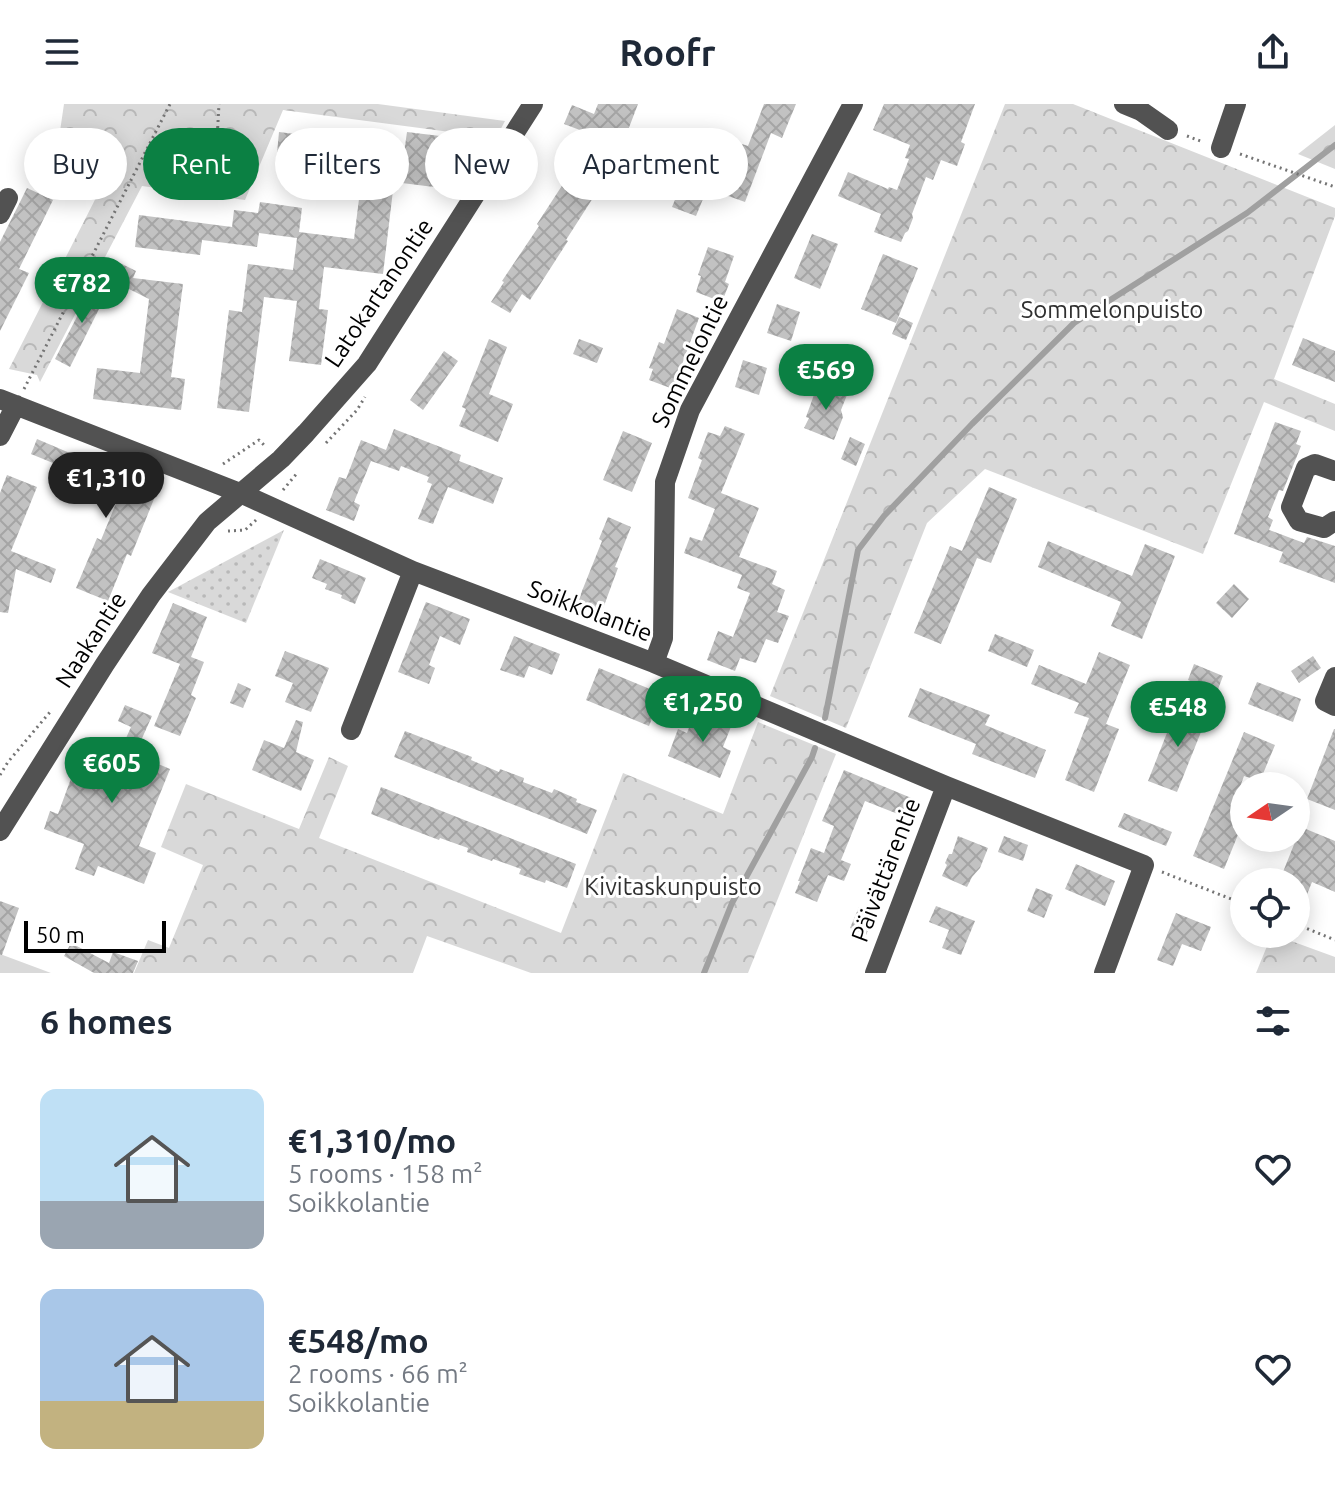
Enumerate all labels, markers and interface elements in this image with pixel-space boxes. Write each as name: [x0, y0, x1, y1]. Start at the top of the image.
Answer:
icon: menu: [40, 30, 84, 74]
icon: share: [1251, 30, 1295, 74]
text: Roofr: [620, 32, 715, 73]
chip: Buy: [24, 128, 127, 200]
chip: Rent: [143, 128, 259, 200]
chip: Filters: [275, 128, 409, 200]
chip: New: [425, 128, 538, 200]
chip: Apartment: [554, 128, 748, 200]
street label: Latokartanontie: [319, 213, 438, 372]
pin: €782: [35, 257, 129, 325]
text: €782: [53, 268, 111, 297]
street label: Sommelontie: [646, 290, 733, 431]
park label: Sommelonpuisto: [1021, 296, 1203, 323]
pin: €569: [779, 344, 873, 412]
text: €569: [797, 355, 855, 384]
pin: €1,310: [41, 452, 171, 520]
text: €1,310: [66, 463, 146, 492]
street label: Soikkolantie: [524, 574, 656, 647]
street label: Naakantie: [50, 587, 131, 693]
pin: €1,250: [638, 676, 768, 744]
pin: €548: [1131, 681, 1225, 749]
text: €1,250: [663, 687, 743, 716]
text: €548: [1149, 692, 1207, 721]
pin: €605: [65, 737, 159, 805]
text: €605: [83, 748, 141, 777]
north arrow: [1230, 772, 1310, 852]
map controls: [1230, 772, 1310, 948]
street label: Päivättärentie: [846, 794, 925, 946]
button: locate: [1230, 868, 1310, 948]
park label: Kivitaskunpuisto: [584, 873, 762, 900]
scale bar: [24, 917, 166, 953]
text: 50 m: [36, 922, 85, 947]
icon: filters: [1251, 999, 1295, 1043]
text: 6 homes: [40, 1002, 173, 1040]
icon: home: [104, 1121, 200, 1217]
text: €1,310/mo: [288, 1121, 456, 1159]
icon: heart: [1251, 1147, 1295, 1191]
text: 5 rooms · 158 m²: [288, 1159, 483, 1188]
text: Soikkolantie: [288, 1188, 430, 1217]
icon: home: [104, 1321, 200, 1417]
text: €548/mo: [288, 1321, 429, 1359]
icon: heart: [1251, 1347, 1295, 1391]
text: 2 rooms · 66 m²: [288, 1359, 468, 1388]
text: Soikkolantie: [288, 1388, 430, 1417]

